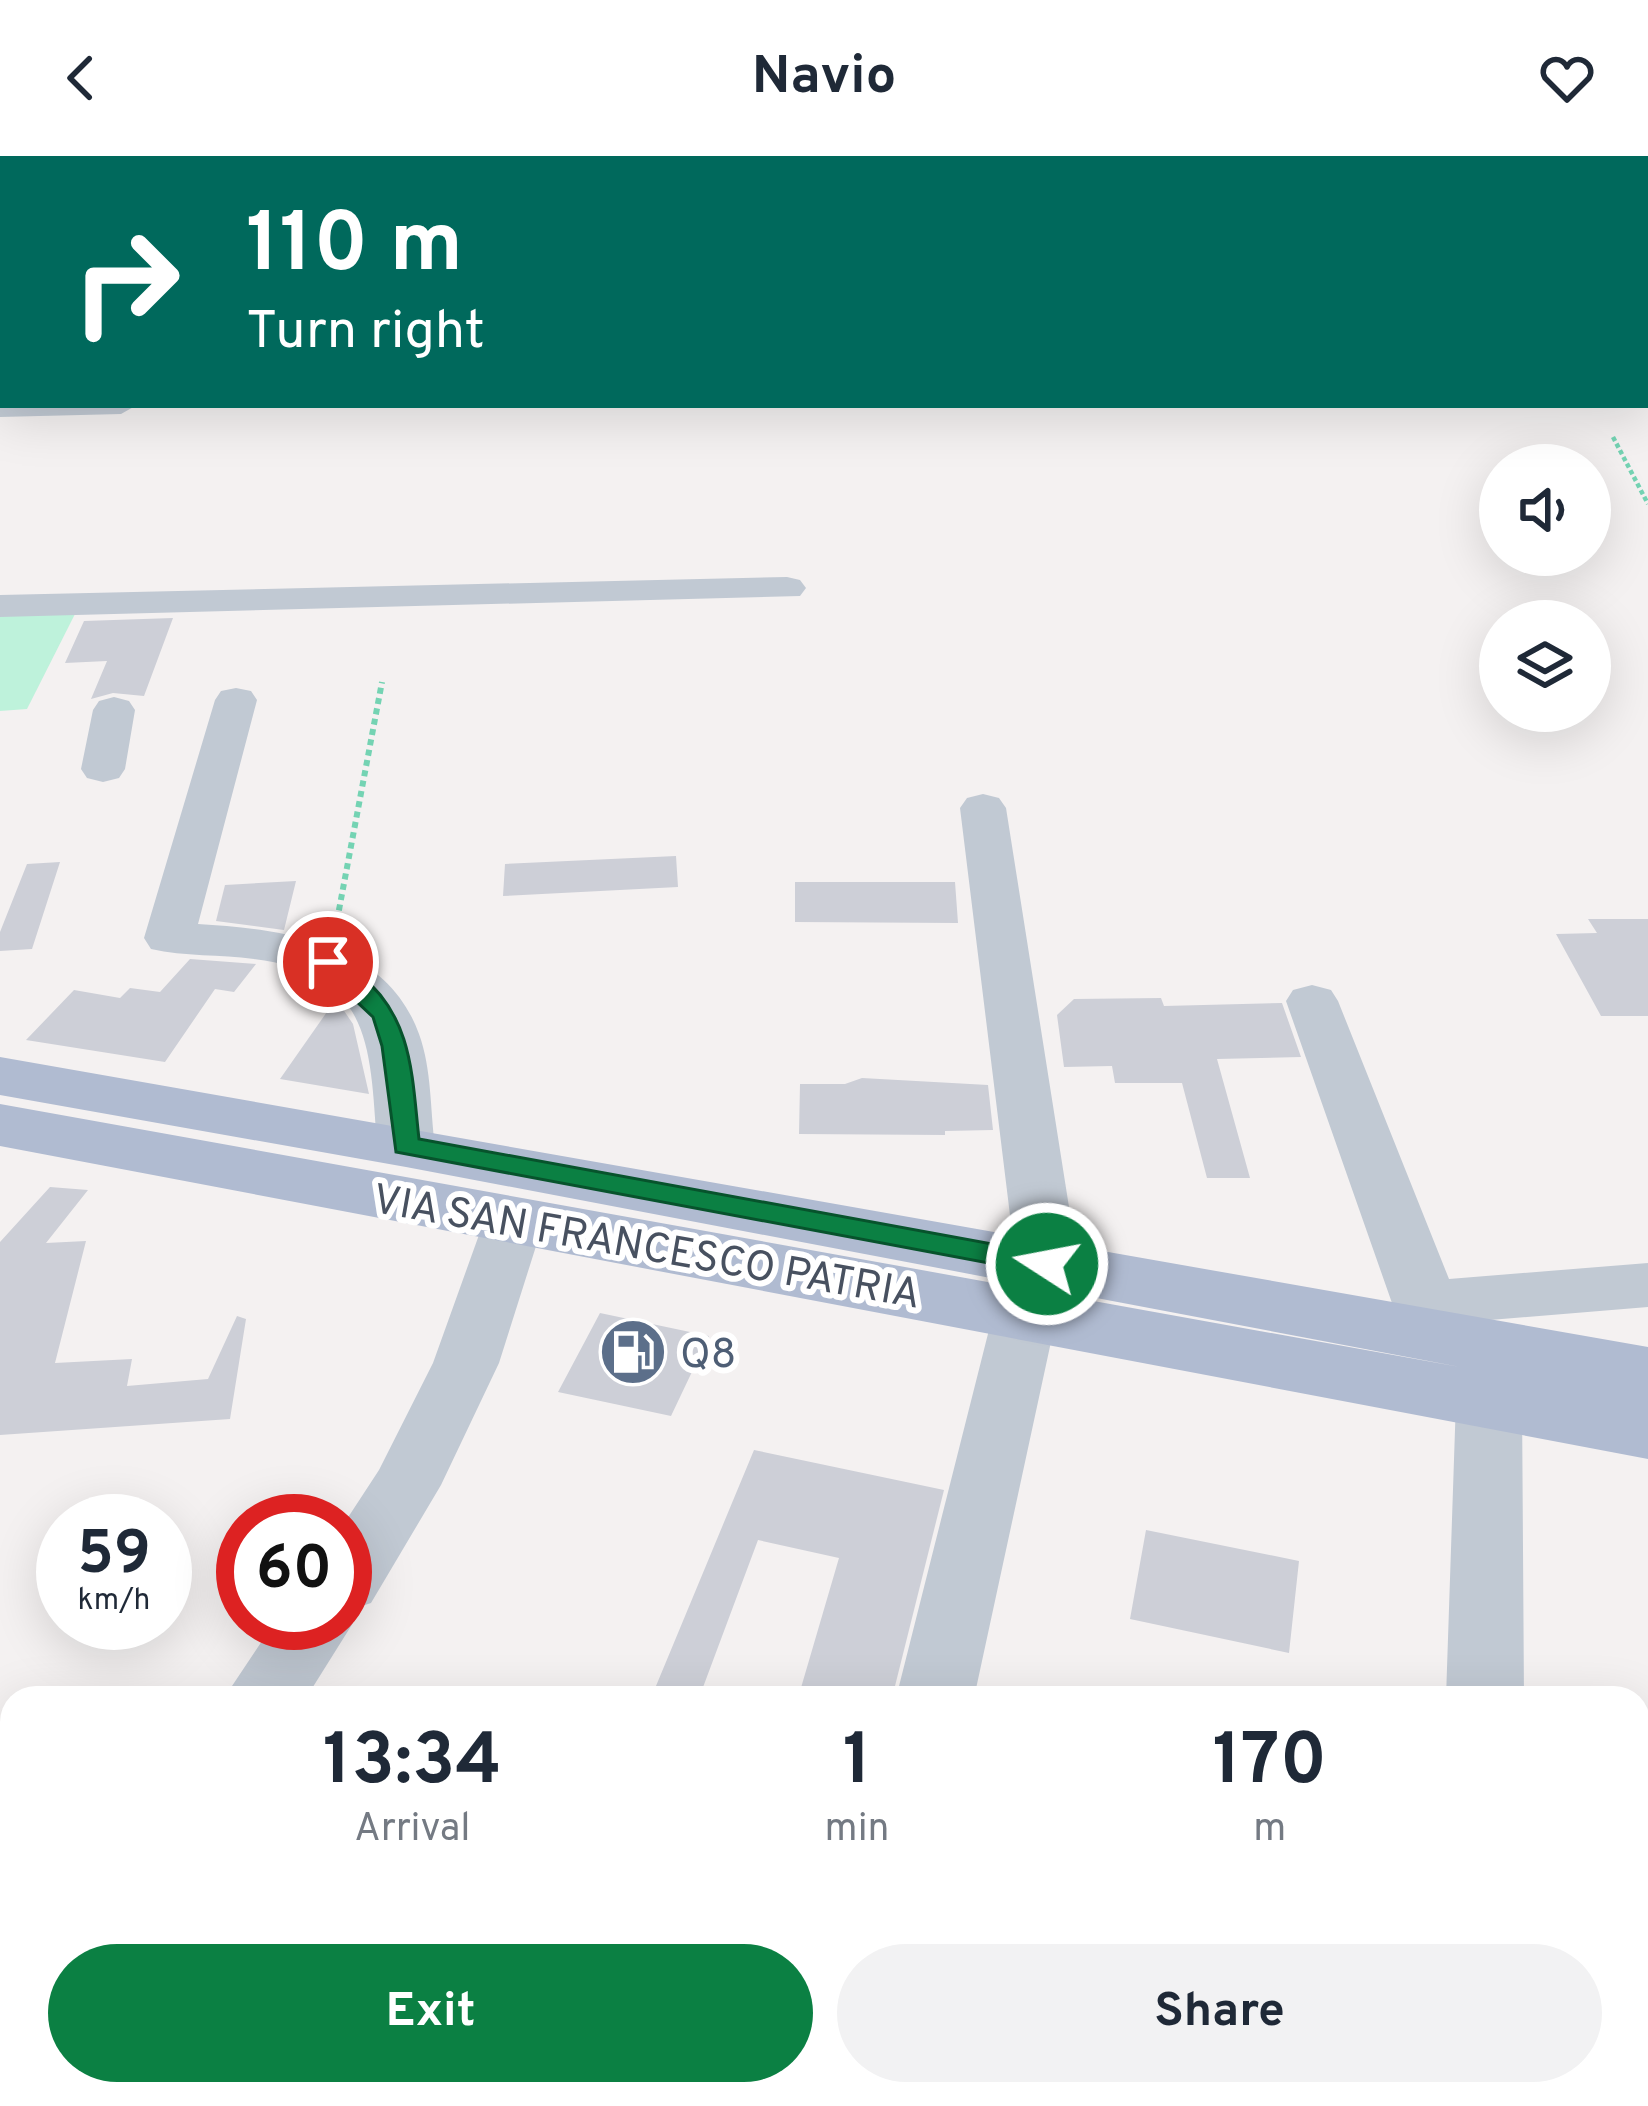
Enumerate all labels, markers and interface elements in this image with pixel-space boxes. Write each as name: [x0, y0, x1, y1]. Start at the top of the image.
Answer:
text: Navio: [752, 44, 896, 113]
icon: back: [48, 45, 114, 111]
icon: heart: [1534, 45, 1600, 111]
text: 110 m: [246, 195, 463, 301]
icon: right: [48, 204, 204, 360]
text: Turn right: [246, 299, 485, 368]
map controls: [1479, 444, 1611, 732]
button: sound: [1479, 444, 1611, 576]
button: layers: [1479, 600, 1611, 732]
pin: [277, 911, 379, 1013]
icon: arrive: [295, 929, 361, 995]
street label: VIA SAN FRANCESCO PATRIA: [368, 1175, 924, 1324]
position arrow: [984, 1201, 1110, 1327]
fuel station icon: Q8: [598, 1317, 668, 1387]
place label: Q8: [680, 1330, 736, 1383]
speed limit sign: 60: [216, 1494, 372, 1650]
text: 59: [77, 1519, 151, 1595]
text: km/h: [78, 1583, 150, 1620]
text: 13:34: [323, 1718, 502, 1810]
text: 1: [843, 1718, 871, 1810]
text: 170: [1212, 1718, 1327, 1810]
text: Arrival: [354, 1806, 470, 1855]
text: min: [825, 1806, 890, 1855]
text: m: [1253, 1806, 1286, 1855]
button: Exit: [48, 1944, 813, 2082]
button: Share: [837, 1944, 1602, 2082]

